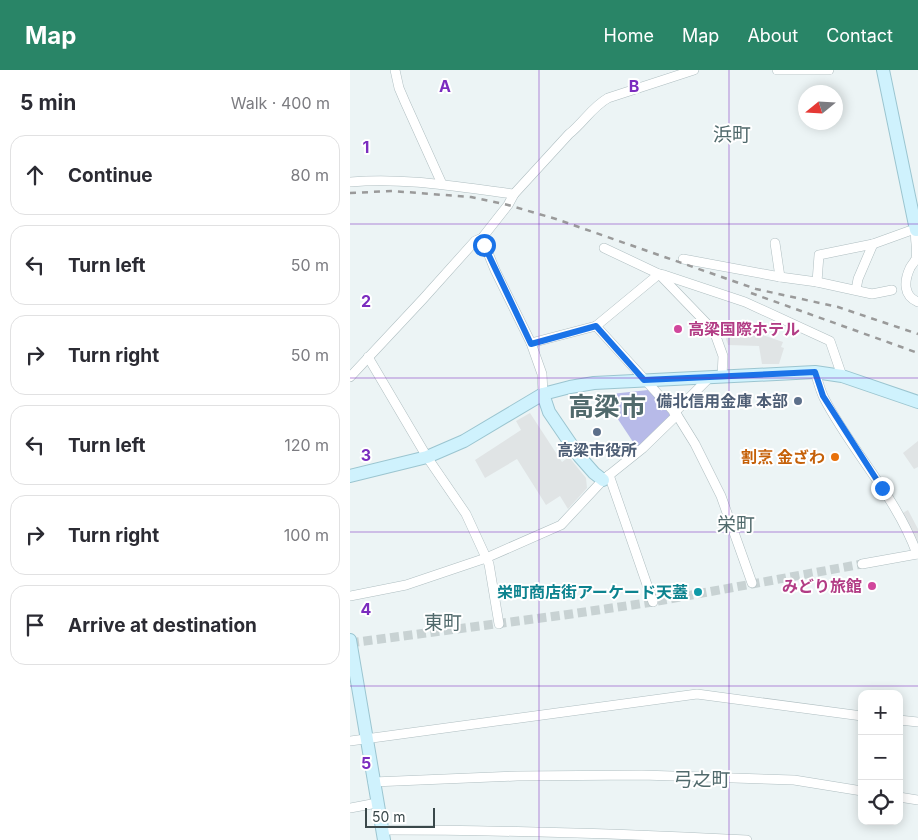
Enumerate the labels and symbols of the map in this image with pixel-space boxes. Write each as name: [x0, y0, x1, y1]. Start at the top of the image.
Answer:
text: A: [439, 76, 451, 96]
text: B: [629, 76, 639, 96]
north arrow: [798, 85, 843, 130]
district label: 浜町: [713, 123, 751, 146]
text: 1: [363, 137, 369, 157]
route start: [473, 234, 496, 257]
text: 2: [361, 291, 371, 311]
place label: 高梁国際ホテル: [688, 319, 800, 339]
marker: 高梁国際ホテル: [672, 323, 684, 335]
district label: 高梁市: [568, 391, 646, 422]
place label: 備北信用金庫 本部: [656, 391, 788, 411]
marker: 備北信用金庫 本部: [792, 395, 804, 407]
marker: 高梁市役所: [591, 426, 603, 438]
place label: 高梁市役所: [557, 440, 637, 460]
text: 3: [361, 445, 371, 465]
place label: 割烹 金ざわ: [741, 447, 825, 467]
marker: 割烹 金ざわ: [829, 451, 841, 463]
route end: [871, 477, 894, 500]
district label: 栄町: [717, 513, 755, 536]
place label: みどり旅館: [782, 576, 862, 596]
marker: みどり旅館: [866, 580, 878, 592]
place label: 栄町商店街アーケード天蓋: [497, 582, 688, 602]
marker: 栄町商店街アーケード天蓋: [692, 586, 704, 598]
text: 4: [361, 599, 372, 619]
district label: 東町: [424, 611, 462, 634]
text: 5: [361, 753, 371, 773]
district label: 弓之町: [673, 768, 731, 791]
scale bar: [365, 805, 435, 828]

